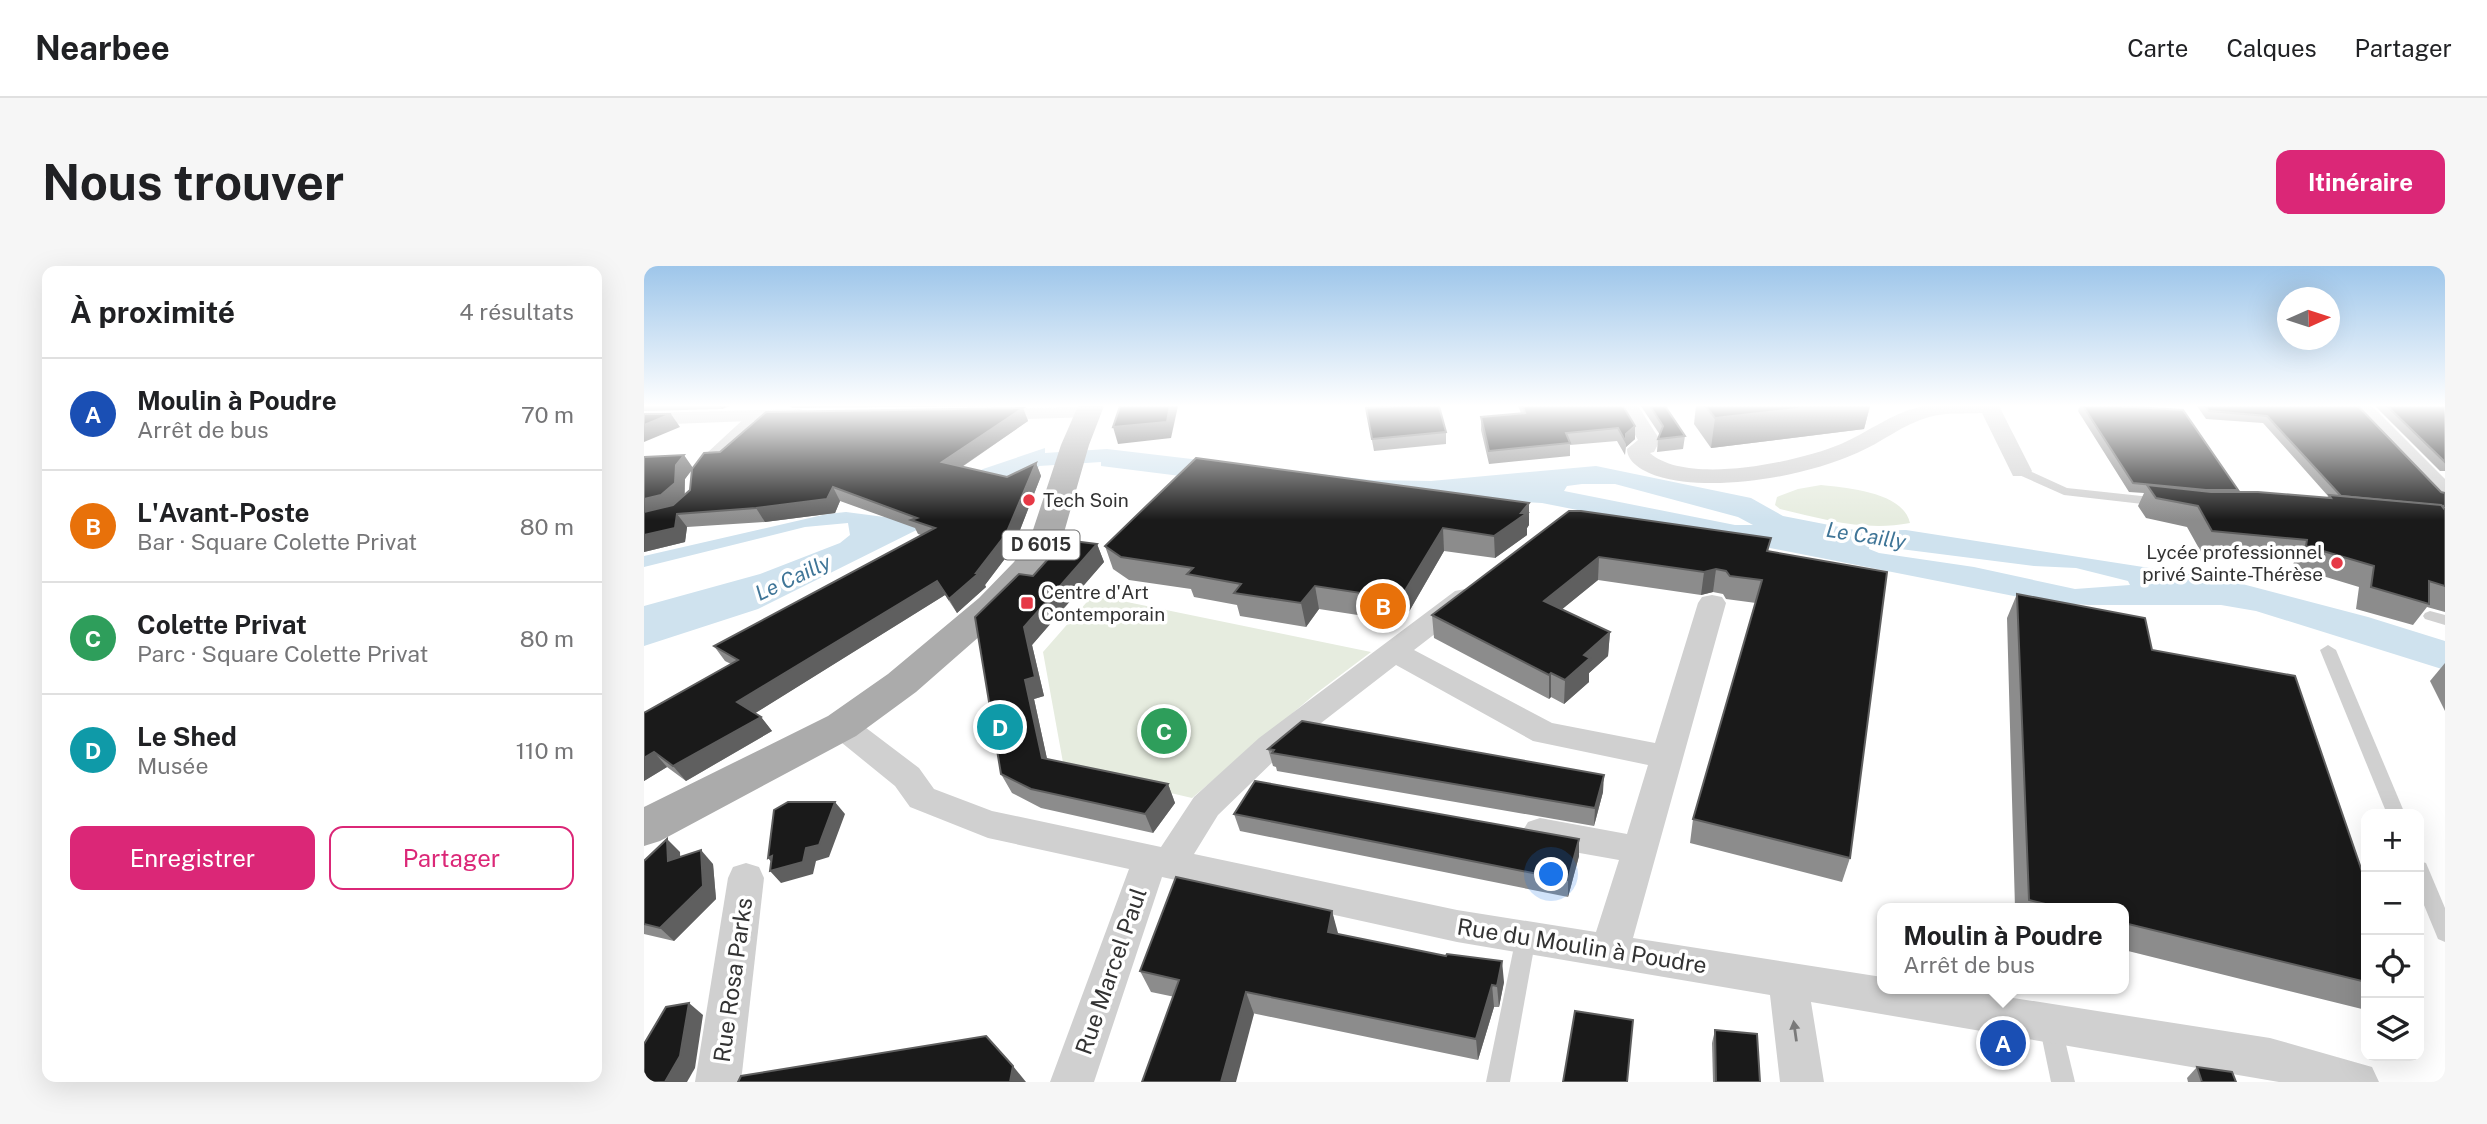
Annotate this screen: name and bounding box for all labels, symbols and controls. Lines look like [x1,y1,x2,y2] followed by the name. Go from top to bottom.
[35,29,170,67] text: Nearbee
[2127,34,2188,62] text: Carte
[2226,34,2317,62] text: Calques
[2355,34,2452,62] text: Partager
[2276,150,2445,214] button: Itinéraire
[42,153,344,211] text: Nous trouver
[2277,287,2340,350] north arrow
[70,294,235,330] text: À proximité
[459,298,574,325] text: 4 résultats
[137,385,337,416] text: Moulin à Poudre
[85,401,101,428] text: A
[521,401,574,428] text: 70 m
[137,416,269,443] text: Arrêt de bus
[1043,489,1129,511] place label: Tech Soin
[1021,492,1037,508] marker: Tech Soin
[137,497,310,528] text: L'Avant-Poste
[85,513,101,540] text: B
[520,513,574,540] text: 80 m
[1824,517,1908,554] water label: Le Cailly
[137,528,417,555] text: Bar · Square Colette Privat
[1002,530,1080,559] road number: D 6015
[2142,541,2323,585] place label: Lycée professionnel privé Sainte-Thérèse
[751,549,835,606] water label: Le Cailly
[2329,555,2345,571] marker: Lycée professionnel privé Sainte-Thérèse
[1360,580,1406,632] pin: B
[1041,581,1165,625] place label: Centre d'Art Contemporain
[1019,595,1035,611] marker: Centre d'Art Contemporain
[137,609,307,640] text: Colette Privat
[85,625,101,652] text: C
[520,625,574,652] text: 80 m
[137,640,428,667] text: Parc · Square Colette Privat
[977,701,1023,753] pin: D
[1141,705,1187,757] pin: C
[137,721,237,752] text: Le Shed
[85,737,101,764] text: D
[516,737,574,764] text: 110 m
[137,752,208,779] text: Musée
[2361,809,2424,1061] map controls
[2361,809,2424,872] button: +
[70,826,315,890] button: Enregistrer
[329,826,574,890] button: Partager
[1534,857,1568,891] your location
[2361,872,2424,935] button: −
[1069,884,1152,1058] street label: Rue Marcel Paul
[708,896,757,1064] street label: Rue Rosa Parks
[1877,903,2129,994] popup
[1455,912,1709,979] street label: Rue du Moulin à Poudre
[1903,920,2103,951] text: Moulin à Poudre
[2361,935,2424,998] button: locate
[1903,951,2035,978] text: Arrêt de bus
[2361,998,2424,1061] button: layers
[1980,1017,2026,1069] pin: A
[1789,1020,1800,1042] one-way arrow

